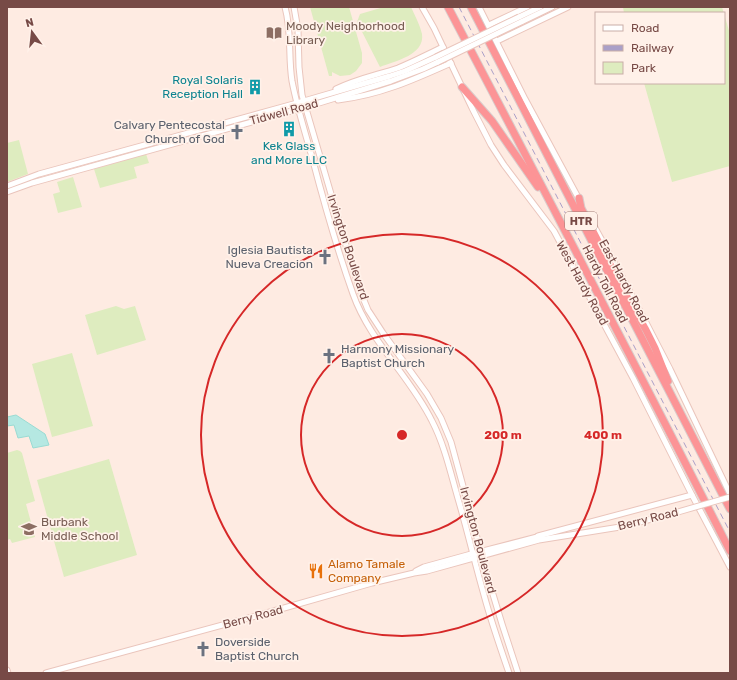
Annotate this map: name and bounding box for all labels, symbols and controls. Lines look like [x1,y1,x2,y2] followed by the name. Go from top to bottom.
[12,12,52,52] north arrow
[595,12,725,84] legend
[24,15,35,30] text: N
[286,19,405,47] place label: Moody Neighborhood Library
[631,21,659,35] text: Road
[265,24,283,42] library icon: Moody Neighborhood Library
[631,41,674,55] text: Railway
[631,61,657,75] text: Park
[162,73,243,101] place label: Royal Solaris Reception Hall
[246,78,264,96] building icon: Royal Solaris Reception Hall
[248,96,320,128] street label: Tidwell Road
[114,118,225,146] place label: Calvary Pentecostal Church of God
[280,120,298,138] building icon: Kek Glass and More LLC
[228,123,246,141] church icon: Calvary Pentecostal Church of God
[251,139,327,167] place label: Kek Glass and More LLC
[324,193,372,301] street label: Irvington Boulevard
[565,212,597,230] road number: HTR
[596,237,652,325] street label: East Hardy Road
[553,238,611,328] street label: West Hardy Road
[225,243,313,271] place label: Iglesia Bautista Nueva Creacion
[579,243,631,325] street label: Hardy Toll Road
[316,248,334,266] church icon: Iglesia Bautista Nueva Creacion
[341,342,455,370] place label: Harmony Missionary Baptist Church
[320,347,338,365] church icon: Harmony Missionary Baptist Church
[395,428,409,442] centre of rings
[484,428,522,442] text: 200 m
[584,428,622,442] text: 400 m
[457,485,499,595] street label: Irvington Boulevard
[616,505,680,533] street label: Berry Road
[41,515,118,543] place label: Burbank Middle School
[20,520,38,538] school or university icon: Burbank Middle School
[328,557,405,585] place label: Alamo Tamale Company
[307,562,325,580] restaurant icon: Alamo Tamale Company
[221,602,285,632] street label: Berry Road
[215,635,299,663] place label: Doverside Baptist Church
[194,640,212,658] church icon: Doverside Baptist Church

